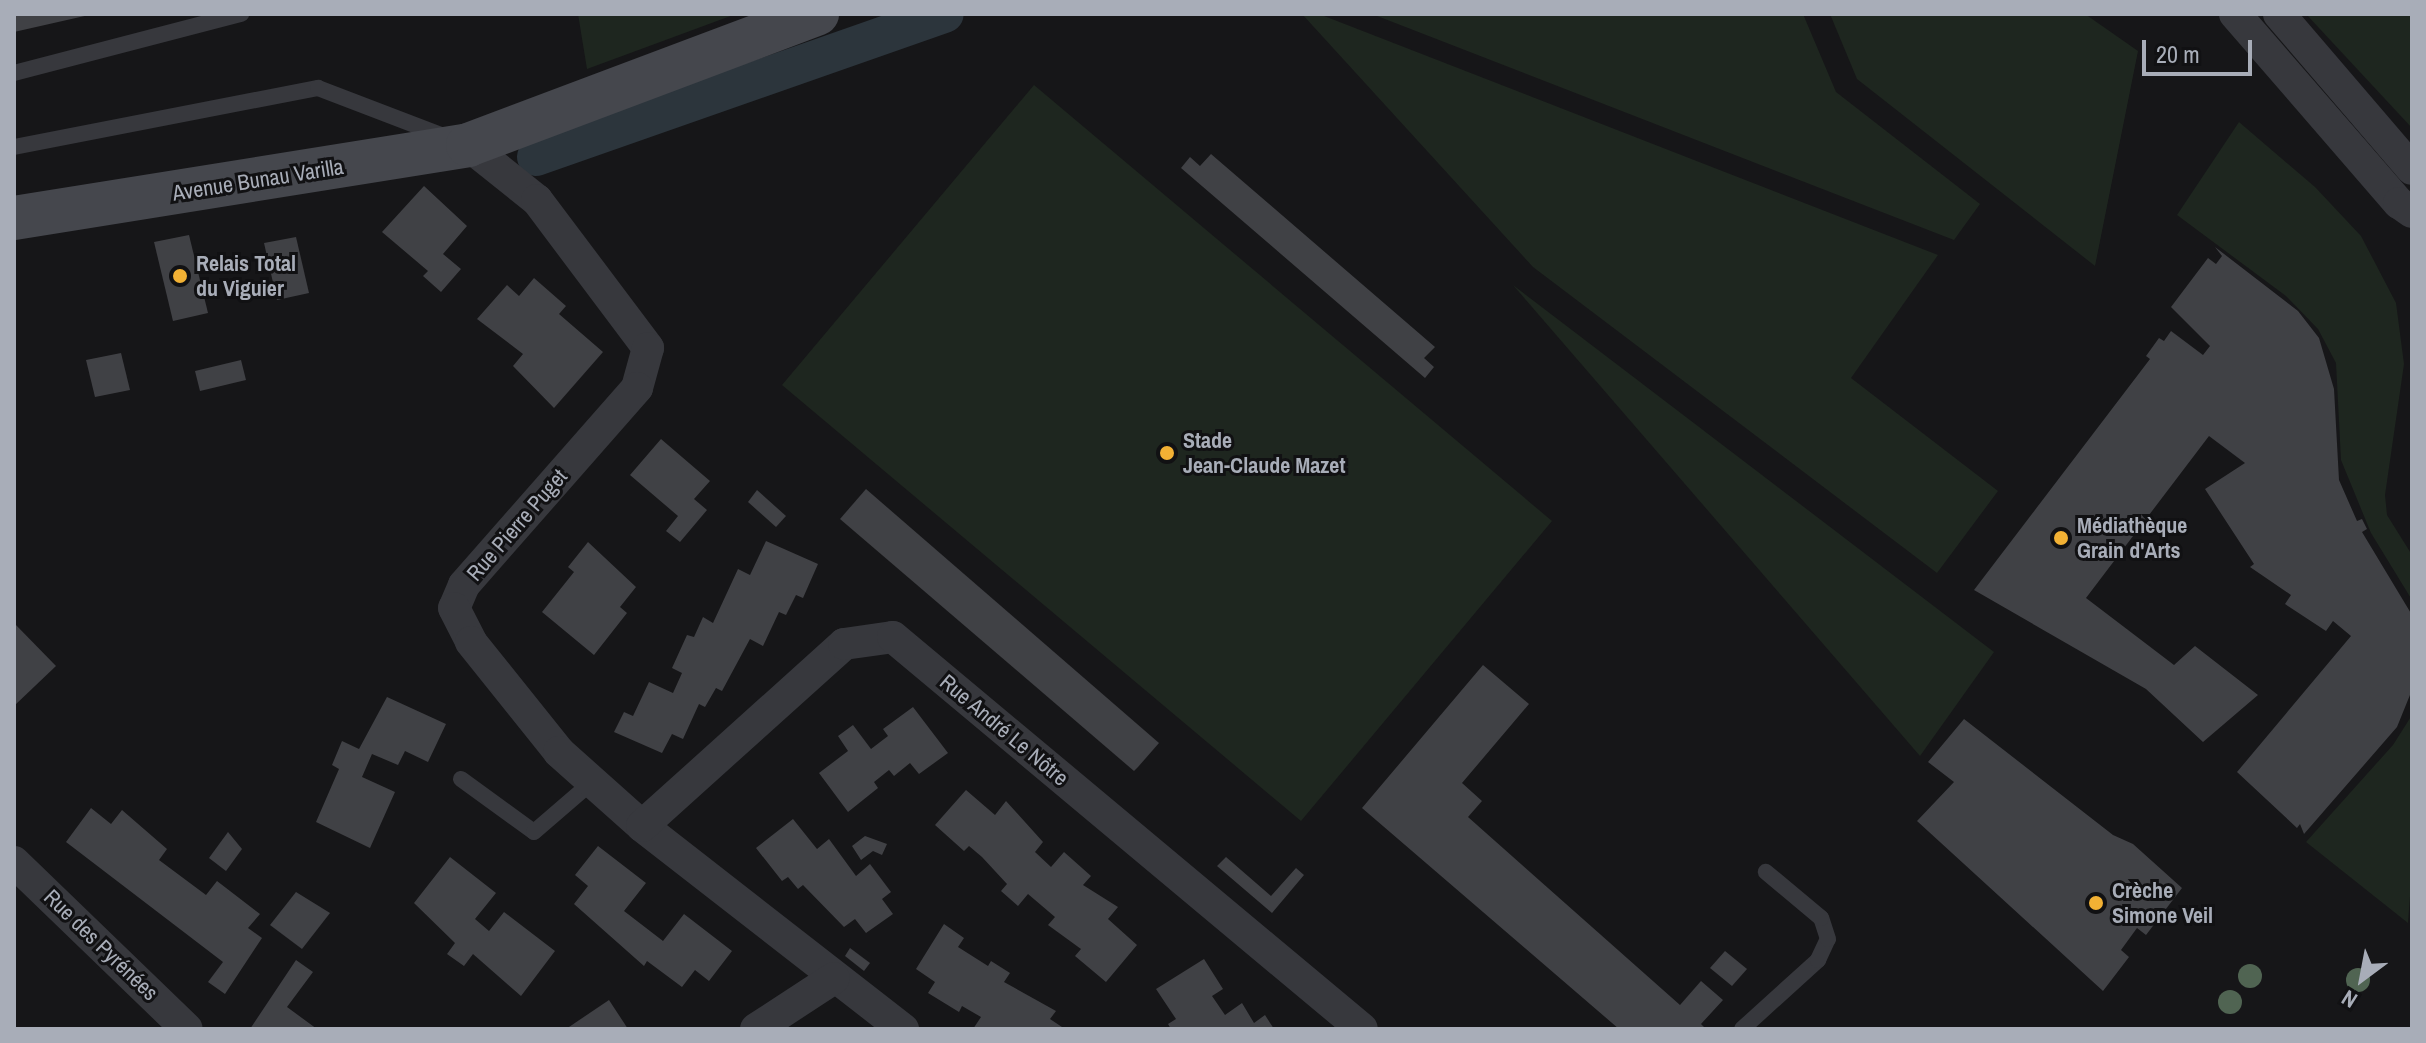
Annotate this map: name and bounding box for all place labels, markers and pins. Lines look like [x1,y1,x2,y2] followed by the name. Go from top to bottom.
[196,250,296,302] place label: Relais Total du Viguier
[171,267,189,285] marker: Relais Total du Viguier
[1183,427,1345,478] place label: Stade Jean-Claude Mazet
[1158,444,1176,462] marker: Stade Jean-Claude Mazet
[2077,512,2187,564] place label: Médiathèque Grain d'Arts
[2052,529,2070,547] marker: Médiathèque Grain d'Arts
[2112,877,2213,928] place label: Crèche Simone Veil
[2087,894,2105,912] marker: Crèche Simone Veil

